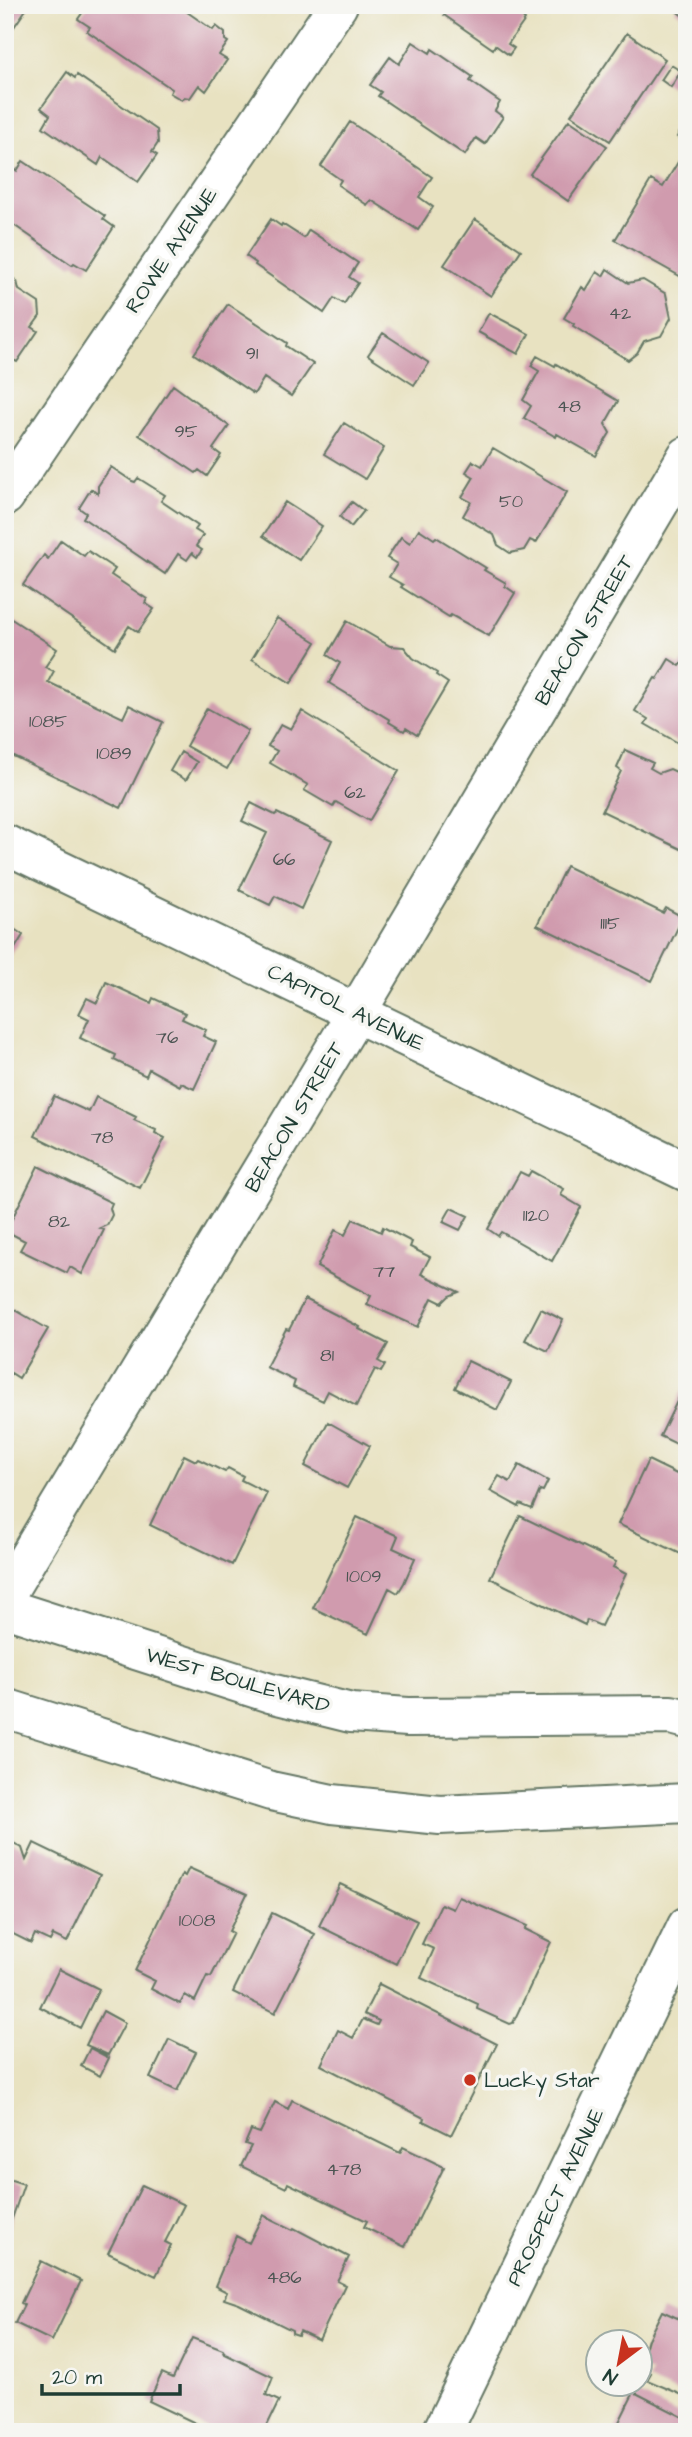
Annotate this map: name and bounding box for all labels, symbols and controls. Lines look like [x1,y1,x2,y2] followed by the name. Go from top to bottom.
[119,181,225,319] street label: ROWE AVENUE
[609,301,632,326] house number: 42
[246,341,258,366] house number: 91
[557,394,581,419] house number: 48
[175,419,198,444] house number: 95
[499,489,523,514] house number: 50
[528,549,641,711] street label: BEACON STREET
[29,709,67,734] house number: 1085
[96,741,132,766] house number: 1089
[344,780,366,805] house number: 62
[273,847,295,872] house number: 66
[600,911,620,936] house number: 1115
[262,957,430,1058] street label: CAPITOL AVENUE
[156,1025,178,1050] house number: 76
[238,1036,351,1198] street label: BEACON STREET
[91,1125,114,1150] house number: 78
[523,1203,549,1228] house number: 1120
[48,1209,71,1234] house number: 82
[373,1259,395,1284] house number: 77
[320,1343,334,1368] house number: 81
[346,1564,382,1589] house number: 1009
[142,1640,334,1721] street label: WEST BOULEVARD
[179,1908,216,1933] house number: 1008
[484,2066,600,2097] place label: Lucky Star
[462,2072,478,2088] marker: Lucky Star
[500,2103,611,2291] street label: PROSPECT AVENUE
[327,2157,362,2182] house number: 478
[266,2265,302,2290] house number: 486
[584,2328,654,2398] north arrow
[42,2353,180,2397] scale bar
[599,2361,623,2391] text: N
[52,2363,103,2392] text: 20 m

